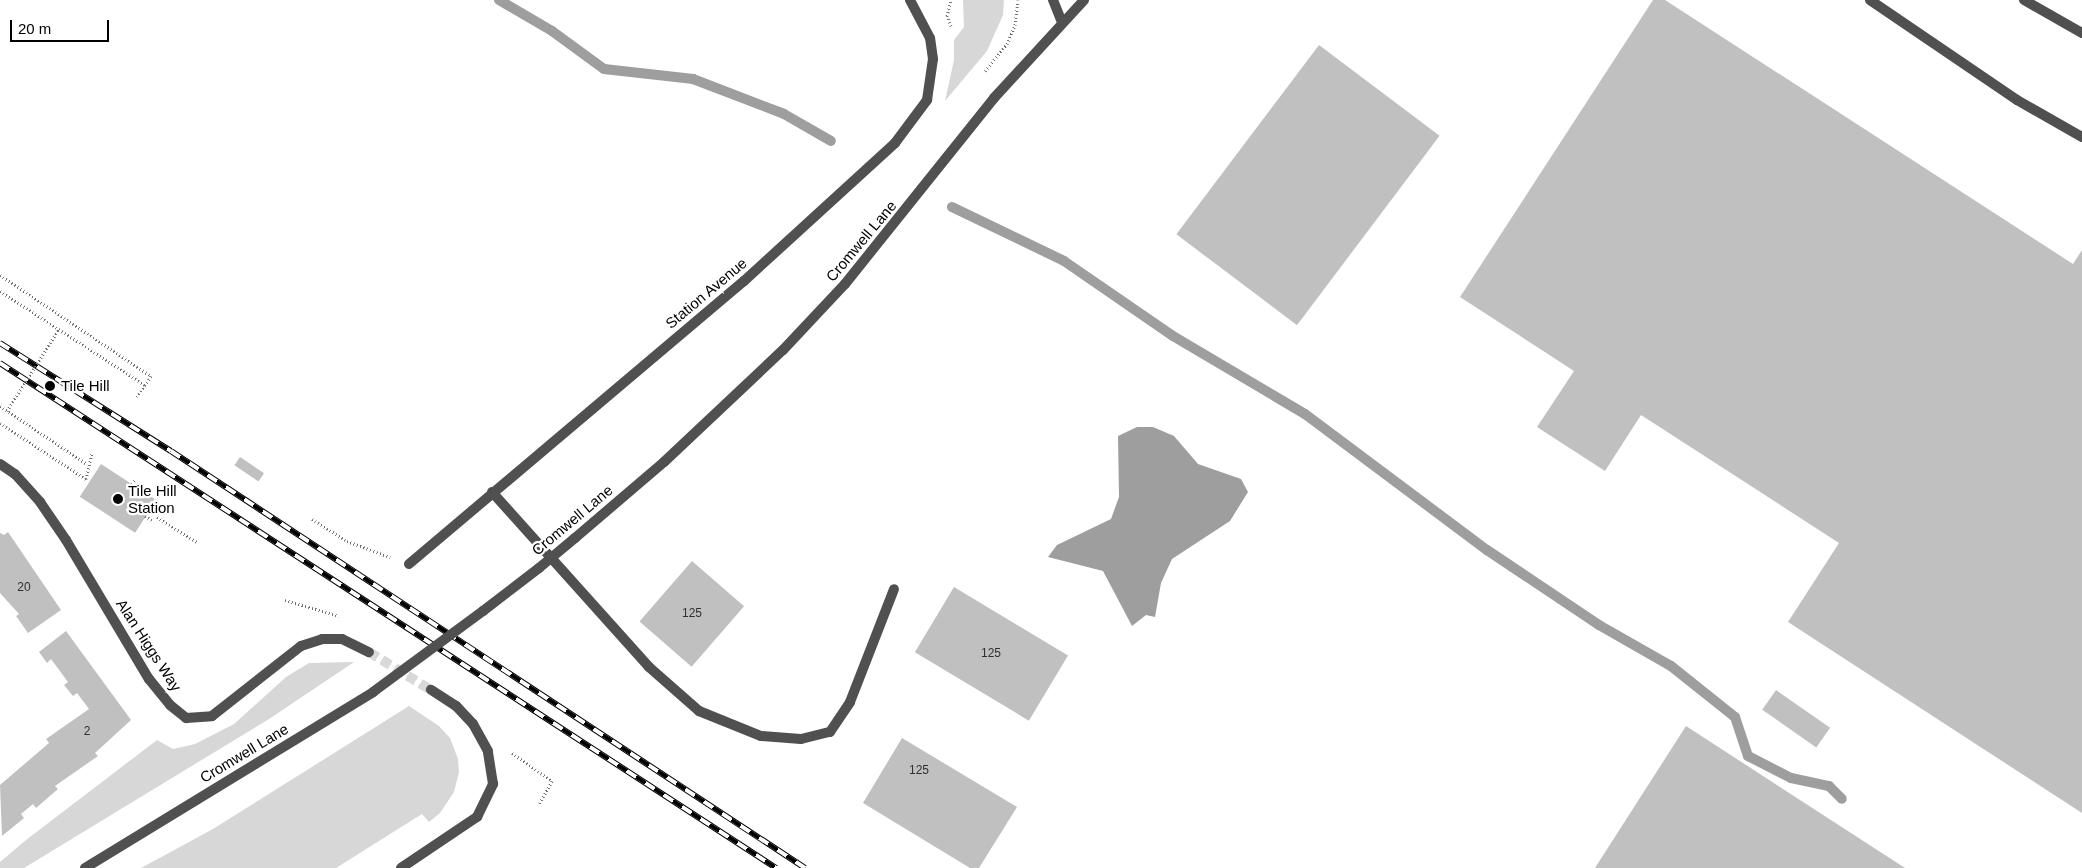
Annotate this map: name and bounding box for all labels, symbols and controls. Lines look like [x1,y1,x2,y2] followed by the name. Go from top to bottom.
[12,10,111,42] scale bar
[18,20,51,37] text: 20 m
[822,197,900,285] street label: Cromwell Lane
[661,253,751,333] street label: Station Avenue
[61,377,110,395] place label: Tile Hill
[43,379,57,393] marker: Tile Hill
[128,481,177,516] place label: Tile Hill Station
[528,481,616,559] street label: Cromwell Lane
[112,493,124,505] marker: Tile Hill Station
[17,581,31,595] house number: 20
[113,596,185,694] street label: Alan Higgs Way
[682,607,702,621] house number: 125
[981,647,1001,661] house number: 125
[196,720,292,786] street label: Cromwell Lane
[84,725,90,739] house number: 2
[909,764,929,778] house number: 125

